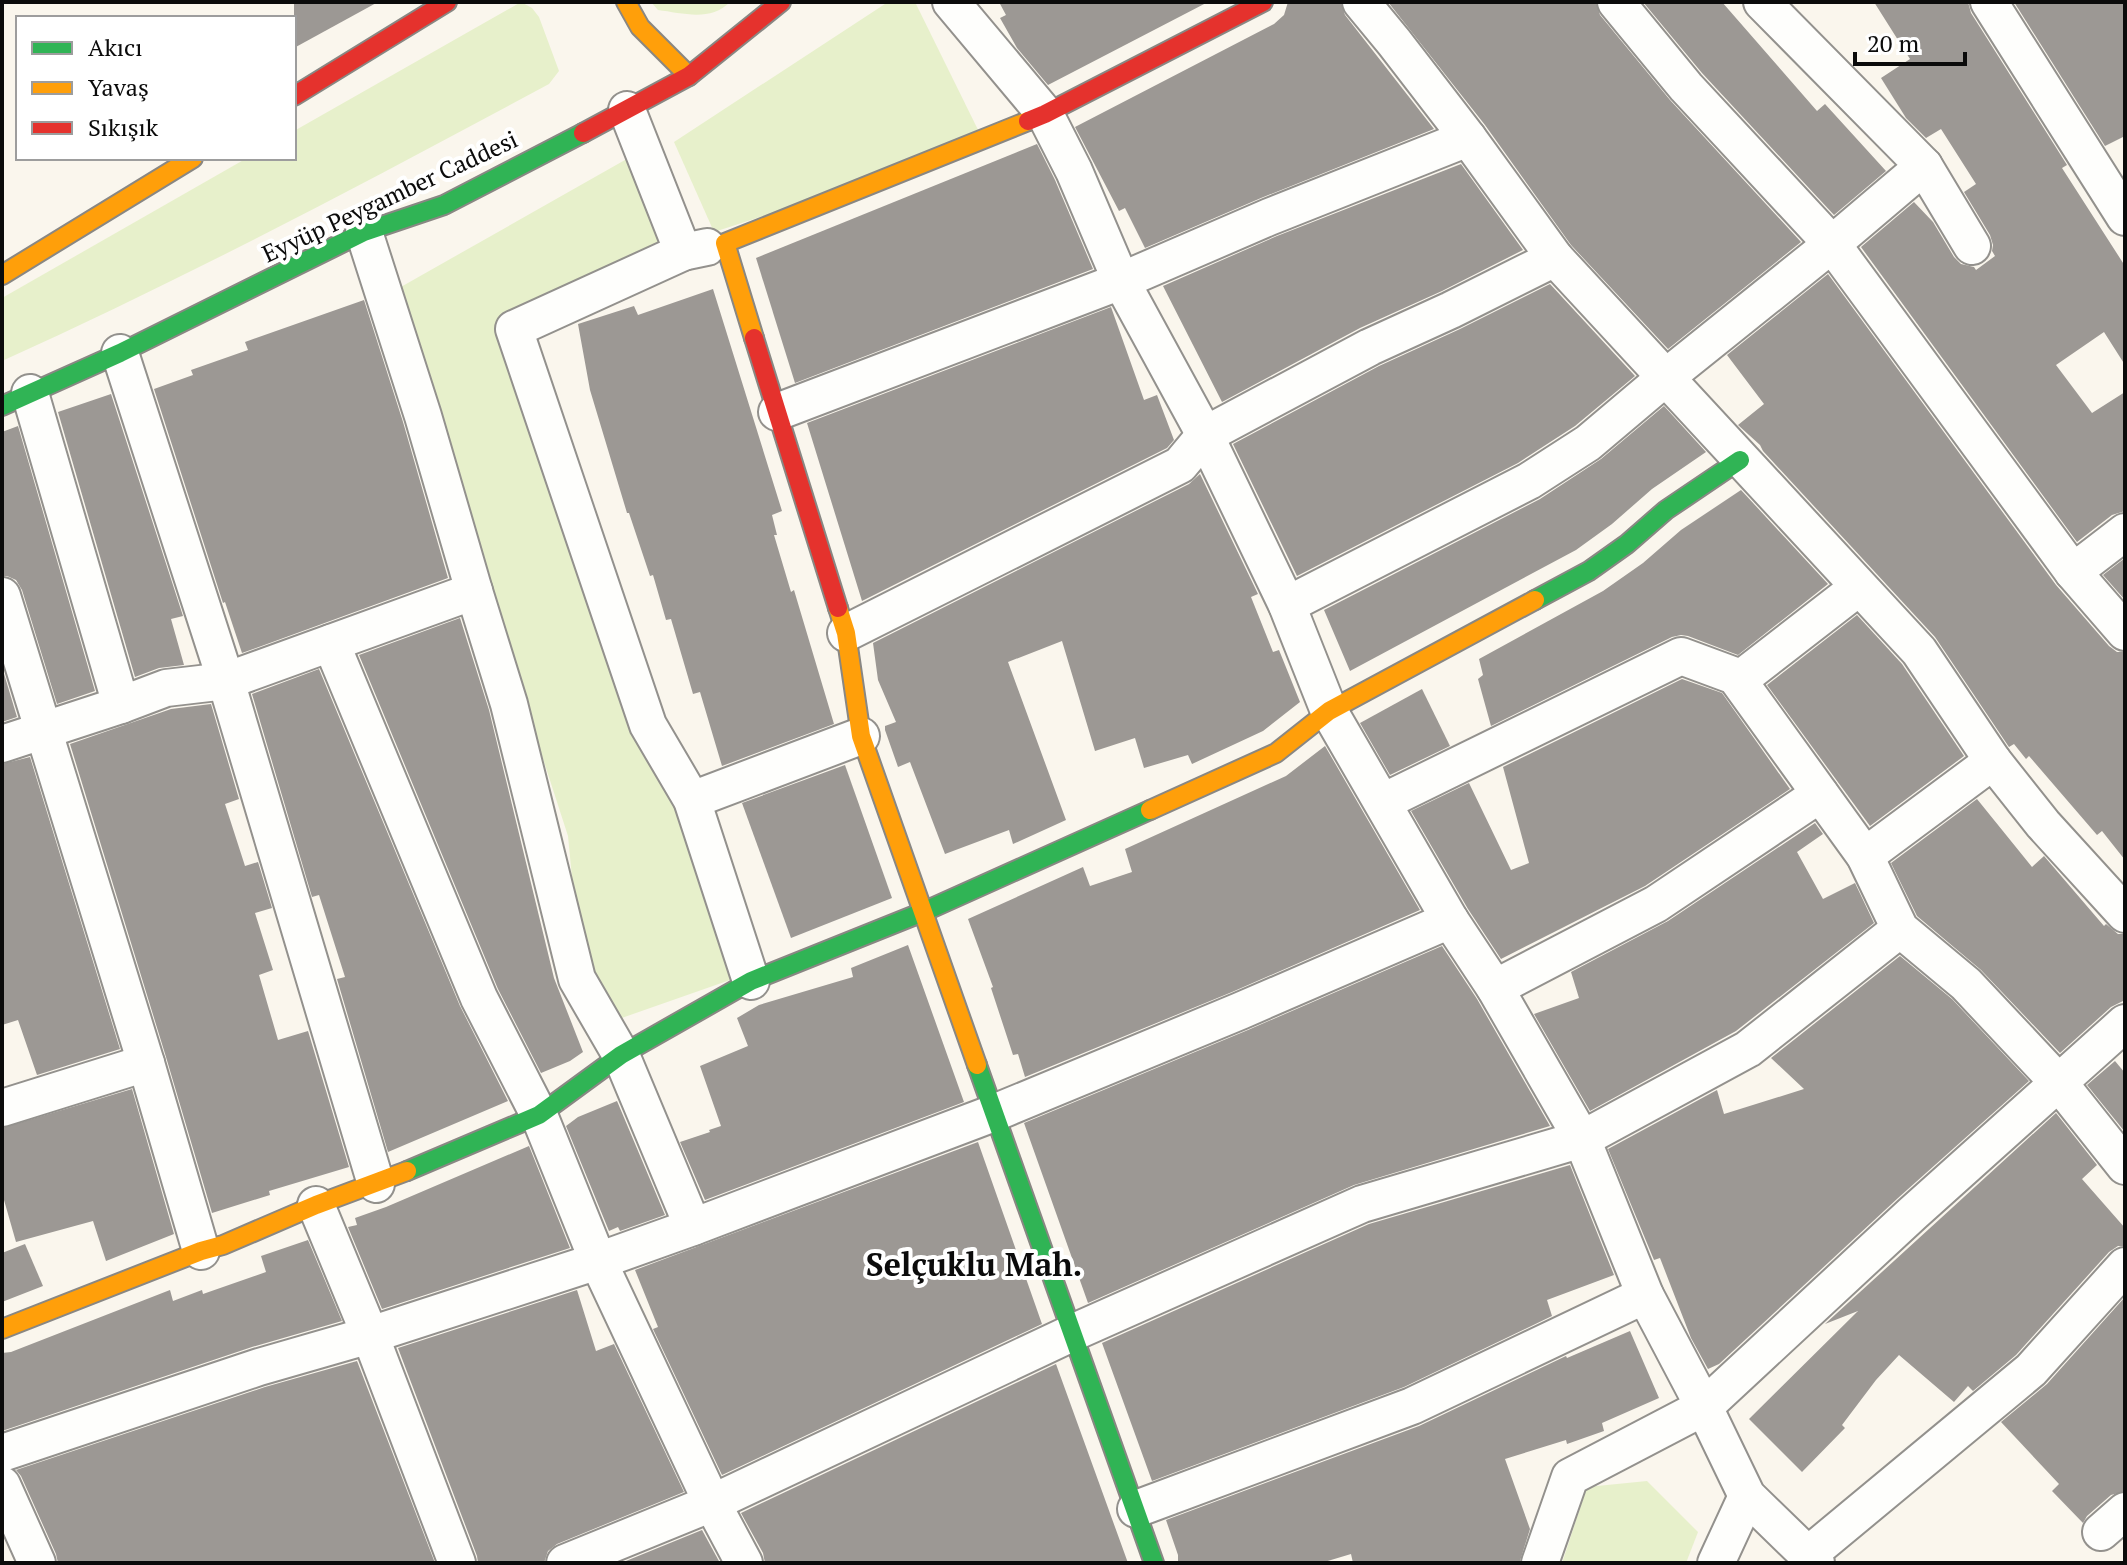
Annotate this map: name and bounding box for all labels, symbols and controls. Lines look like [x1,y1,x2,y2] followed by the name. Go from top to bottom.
[16,16,296,160] legend
[1855,16,1965,66] scale bar
[1867,27,1919,59] text: 20 m
[88,31,142,63] text: Akıcı
[88,71,149,103] text: Yavaş
[88,111,159,143] text: Sıkışık
[257,123,523,269] street label: Eyyüp Peygamber Caddesi
[866,1243,1082,1285] district label: Selçuklu Mah.

